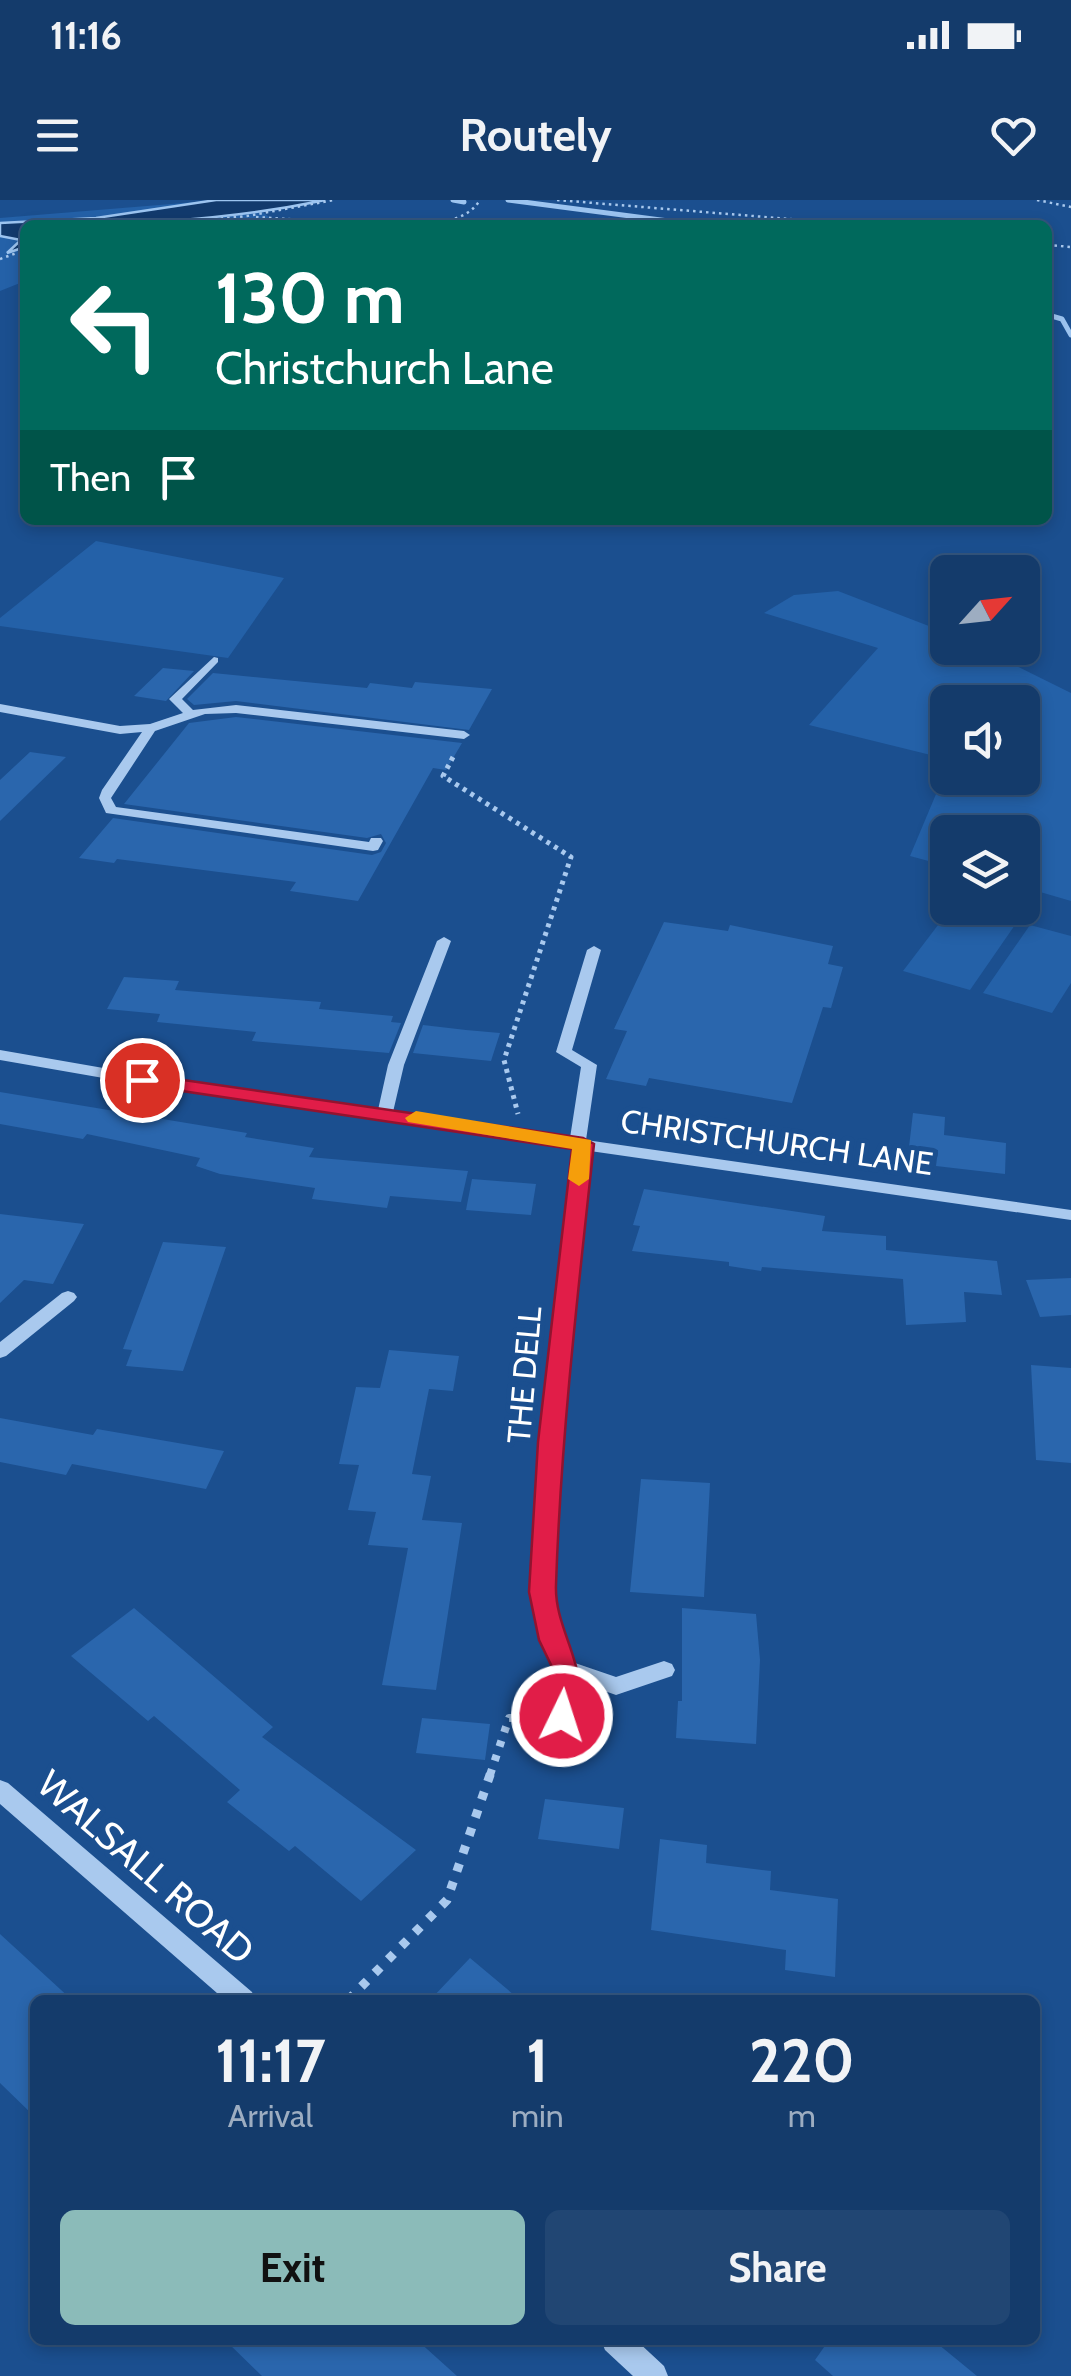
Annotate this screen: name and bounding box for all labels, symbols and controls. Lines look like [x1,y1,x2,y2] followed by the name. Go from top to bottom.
[50,12,122,59] text: 11:16
[30,108,85,163] icon: menu
[459,108,612,162] text: Routely
[986,108,1041,163] icon: heart
[215,255,405,341] text: 130 m
[50,260,180,390] icon: left
[215,341,554,395] text: Christchurch Lane
[151,450,206,505] icon: arrive
[50,454,131,501] text: Then
[930,555,1040,665] north arrow
[930,555,1040,925] map controls
[930,685,1040,795] button: sound
[930,815,1040,925] button: layers
[100,1038,185,1123] pin
[115,1053,170,1108] icon: arrive
[618,1101,936,1183] street label: CHRISTCHURCH LANE
[499,1305,549,1445] street label: THE DELL
[510,1664,614,1768] position arrow
[28,1760,264,1974] street label: WALSALL ROAD
[215,2024,326,2097] text: 11:17
[526,2024,548,2097] text: 1
[749,2024,855,2097] text: 220
[228,2096,313,2135] text: Arrival
[511,2096,564,2135] text: min
[788,2096,816,2135] text: m
[60,2210,525,2325] button: Exit
[545,2210,1010,2325] button: Share

